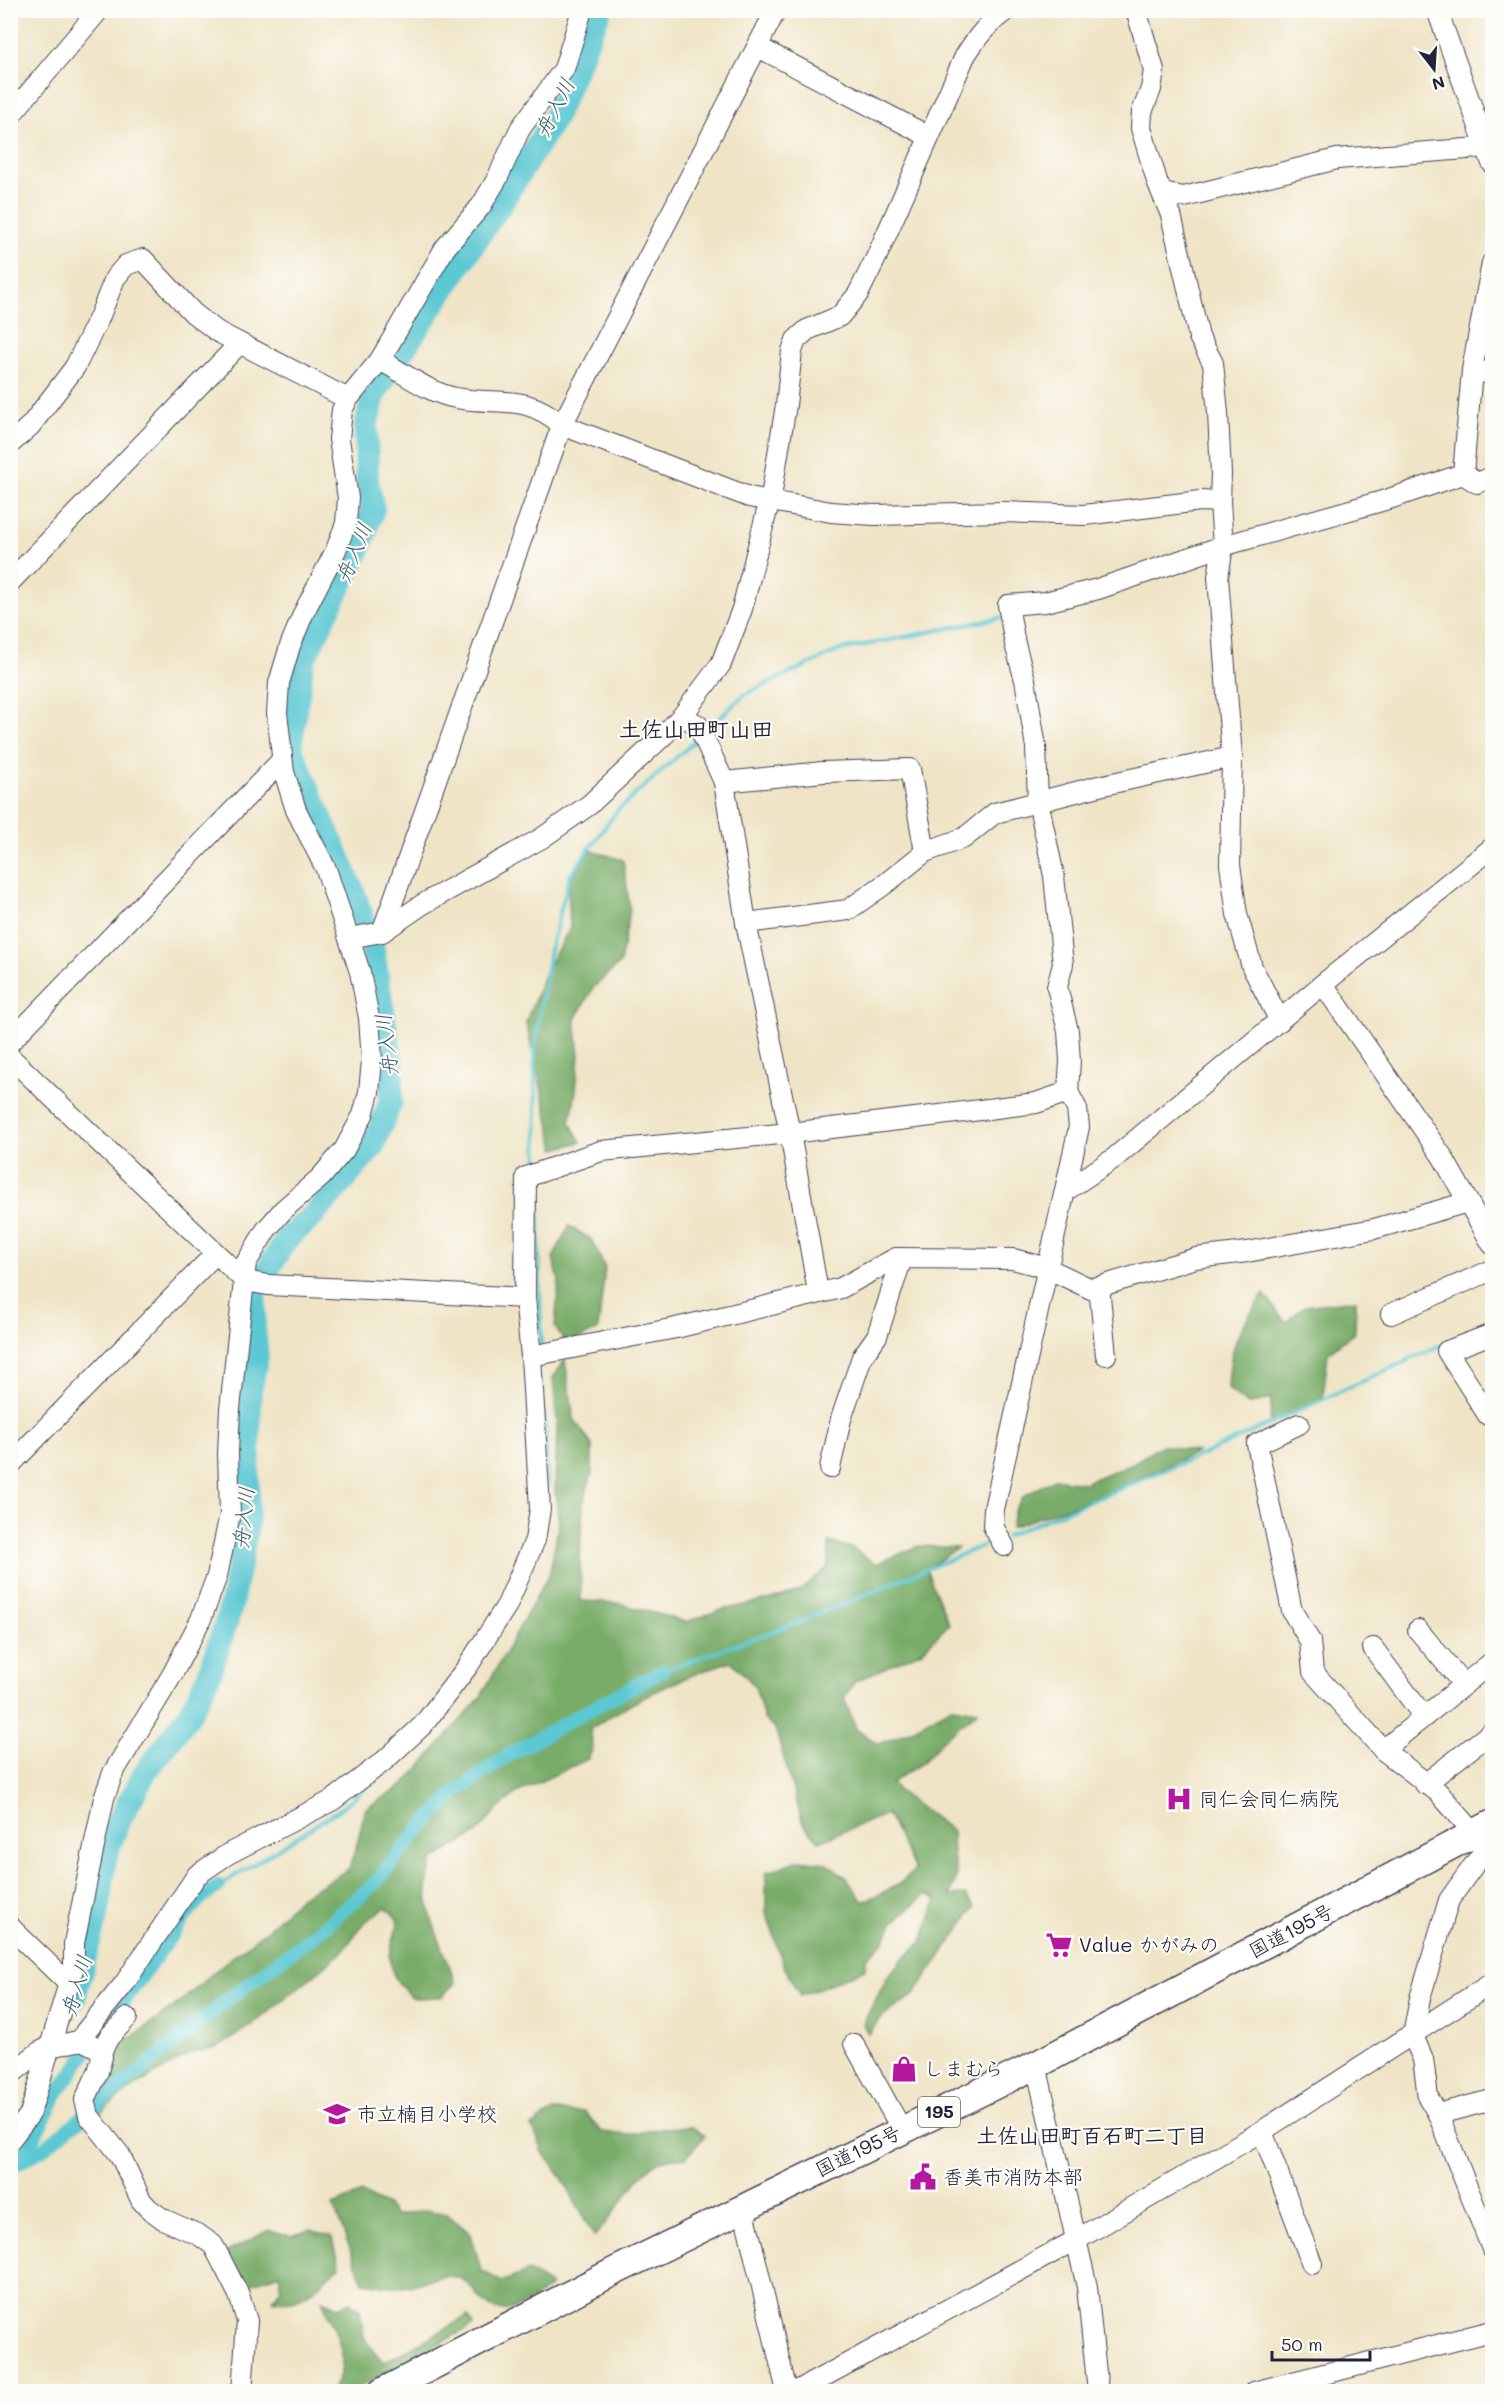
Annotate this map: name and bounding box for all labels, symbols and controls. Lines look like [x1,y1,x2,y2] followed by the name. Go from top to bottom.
[1404,39,1464,99] north arrow
[1430,72,1447,96] text: N
[527,73,580,142] water label: 舟入川
[328,518,377,587] water label: 舟入川
[619,714,773,743] district label: 土佐山田町山田
[368,1012,403,1078] water label: 舟入川
[226,1485,259,1551] water label: 舟入川
[1164,1784,1194,1814] hospital icon: 同仁会同仁病院
[1199,1785,1339,1811] place label: 同仁会同仁病院
[1244,1897,1337,1963] street label: 国道195号
[1044,1930,1074,1960] supermarket icon: Value かがみの
[1079,1931,1219,1957] place label: Value かがみの
[54,1952,97,2020] water label: 舟入川
[889,2054,919,2084] shop icon: しまむら
[924,2055,1004,2081] place label: しまむら
[918,2097,960,2127] road number: 195
[322,2099,352,2129] school or university icon: 市立楠目小学校
[357,2100,497,2126] place label: 市立楠目小学校
[810,2118,905,2182] street label: 国道195号
[977,2121,1208,2148] district label: 土佐山田町百石町二丁目
[908,2162,938,2192] public building icon: 香美市消防本部
[943,2163,1083,2189] place label: 香美市消防本部
[1272,2324,1370,2362] scale bar
[1281,2332,1323,2356] text: 50 m

